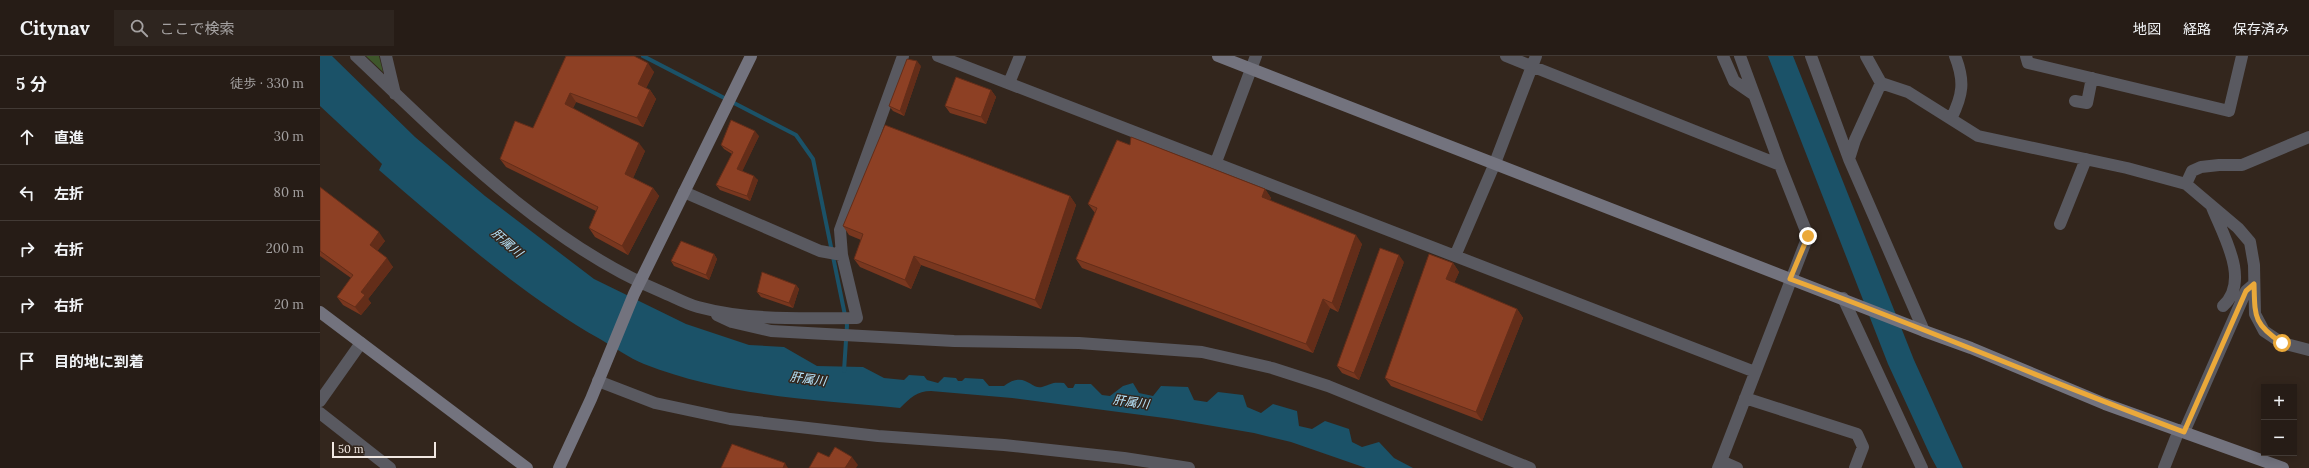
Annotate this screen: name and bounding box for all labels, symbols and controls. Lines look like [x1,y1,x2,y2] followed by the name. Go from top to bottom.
[114,10,394,46] search box
[20,16,90,40] text: Citynav
[128,17,150,39] icon: search
[160,19,235,38] text: ここで検索
[2133,20,2161,38] text: 地図
[2183,20,2211,38] text: 経路
[2233,20,2289,38] text: 保存済み
[16,73,47,95] text: 5 分
[230,75,304,92] text: 徒歩 · 330 m
[16,126,38,148] icon: ahead
[54,128,84,147] text: 直進
[274,128,304,145] text: 30 m
[16,182,38,204] icon: left
[54,184,84,203] text: 左折
[274,184,304,201] text: 80 m
[489,225,527,261] water label: 肝属川
[1799,227,1817,245] route end
[16,238,38,260] icon: right
[54,240,84,259] text: 右折
[266,240,304,257] text: 200 m
[16,294,38,316] icon: right
[54,296,84,315] text: 右折
[274,296,304,313] text: 20 m
[2273,334,2291,352] route start
[16,350,38,372] icon: arrive
[54,352,144,371] text: 目的地に到着
[789,369,829,389] water label: 肝属川
[2261,384,2297,456] map controls
[2261,384,2297,420] button: +
[1112,392,1152,412] water label: 肝属川
[2261,420,2297,456] button: −
[332,440,436,459] scale bar
[338,442,364,456] text: 50 m

